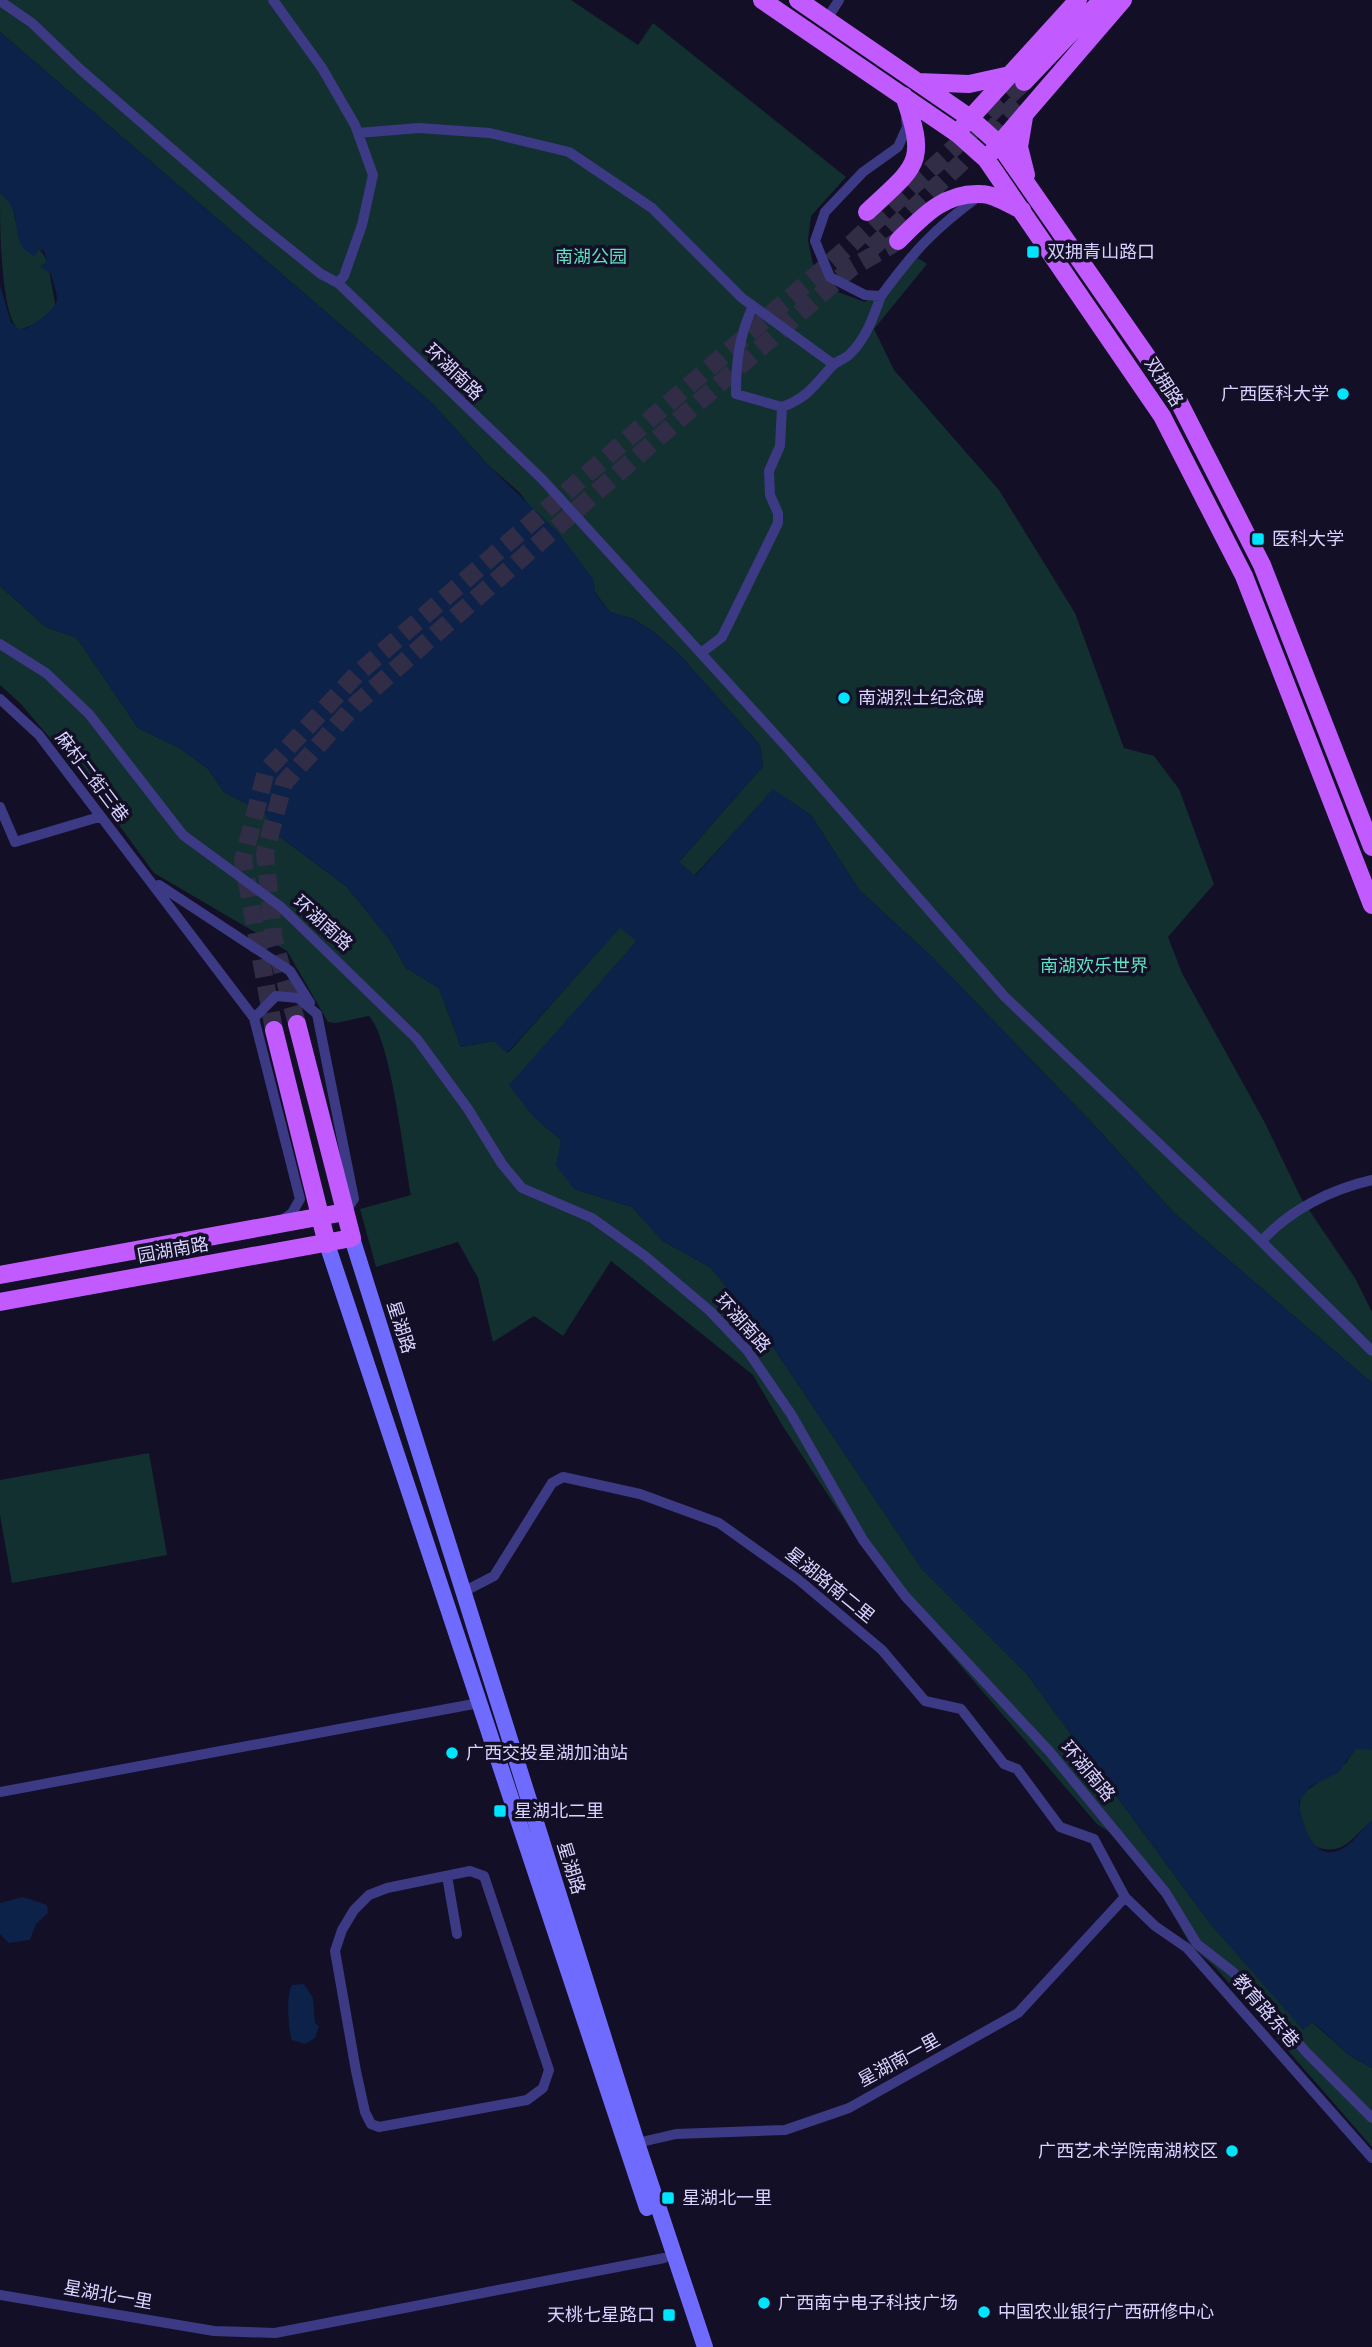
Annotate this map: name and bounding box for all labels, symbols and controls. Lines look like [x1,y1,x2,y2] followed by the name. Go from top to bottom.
[1047,241,1155,263] place label: 双拥青山路口
[1025,244,1041,260] marker: 双拥青山路口
[555,246,627,268] park label: 南湖公园
[420,339,488,405] street label: 环湖南路
[1140,353,1188,411] street label: 双拥路
[1221,383,1329,405] place label: 广西医科大学
[1335,386,1351,402] marker: 广西医科大学
[1272,528,1344,550] place label: 医科大学
[1250,531,1266,547] marker: 医科大学
[858,687,984,709] place label: 南湖烈士纪念碑
[836,690,852,706] marker: 南湖烈士纪念碑
[51,727,133,827] street label: 麻村二街三巷
[289,891,357,955] street label: 环湖南路
[1040,955,1148,977] park label: 南湖欢乐世界
[136,1233,210,1267] street label: 园湖南路
[711,1289,775,1357] street label: 环湖南路
[382,1298,420,1356] street label: 星湖路
[781,1542,879,1628] street label: 星湖路南二里
[1056,1736,1120,1806] street label: 环湖南路
[466,1742,628,1764] place label: 广西交投星湖加油站
[444,1745,460,1761] marker: 广西交投星湖加油站
[514,1800,604,1822] place label: 星湖北二里
[492,1803,508,1819] marker: 星湖北二里
[553,1839,589,1897] street label: 星湖路
[1228,1970,1304,2052] street label: 教育路东巷
[854,2029,944,2091] street label: 星湖南一里
[1038,2140,1218,2162] place label: 广西艺术学院南湖校区
[1224,2143,1240,2159] marker: 广西艺术学院南湖校区
[682,2187,772,2209] place label: 星湖北一里
[660,2190,676,2206] marker: 星湖北一里
[62,2276,154,2314] street label: 星湖北一里
[778,2292,958,2314] place label: 广西南宁电子科技广场
[756,2295,772,2311] marker: 广西南宁电子科技广场
[998,2301,1214,2323] place label: 中国农业银行广西研修中心
[547,2304,655,2326] place label: 天桃七星路口
[976,2304,992,2320] marker: 中国农业银行广西研修中心
[661,2307,677,2323] marker: 天桃七星路口

